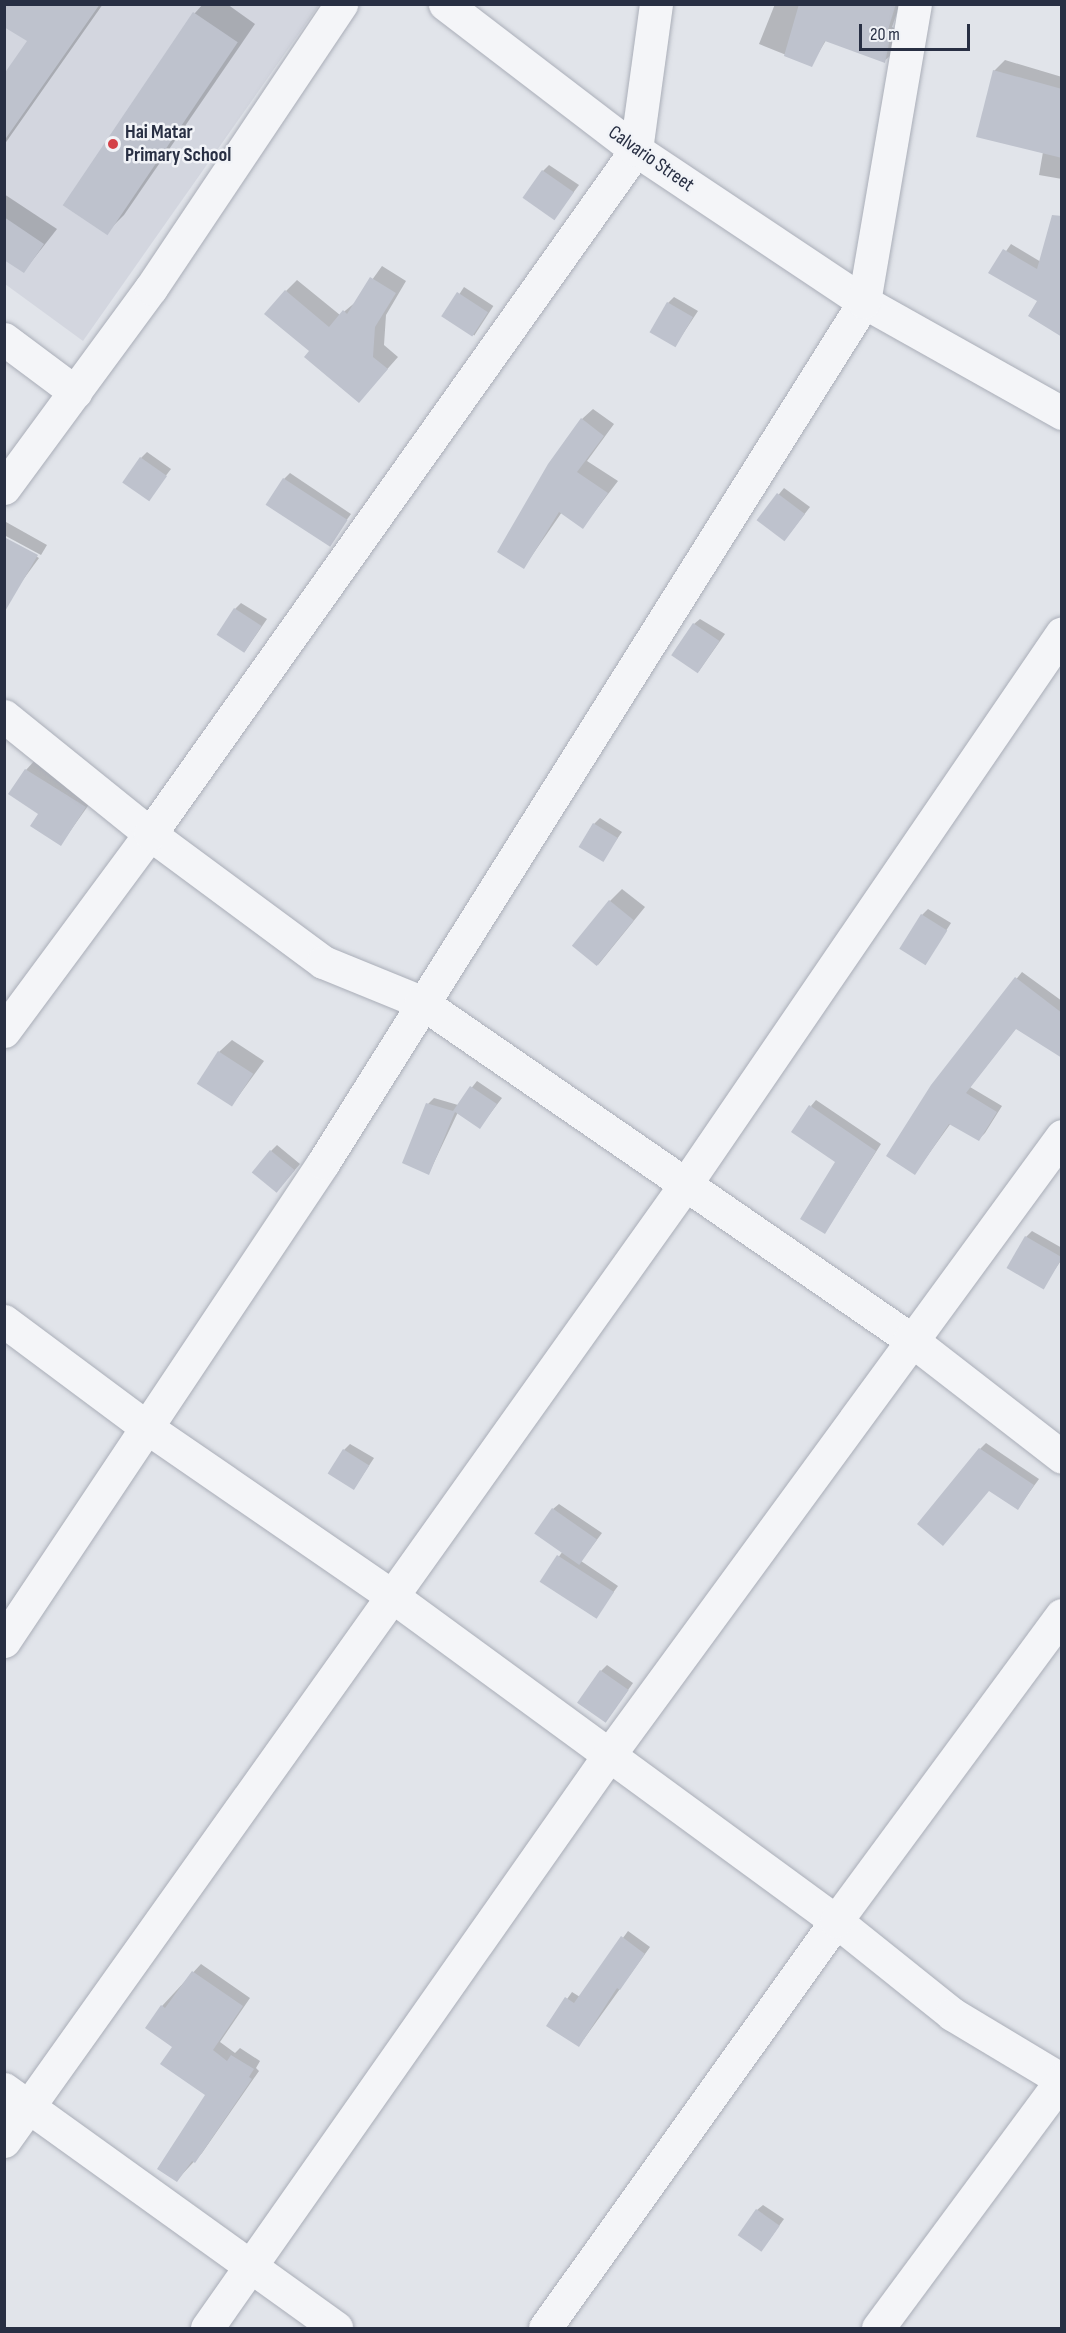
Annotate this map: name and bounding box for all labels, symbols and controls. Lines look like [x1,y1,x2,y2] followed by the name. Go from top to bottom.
[862,12,973,50] scale bar
[870,24,900,45] text: 20 m
[125,120,231,167] place label: Hai Matar Primary School
[604,121,698,197] street label: Calvario Street
[106,137,120,151] marker: Hai Matar Primary School

